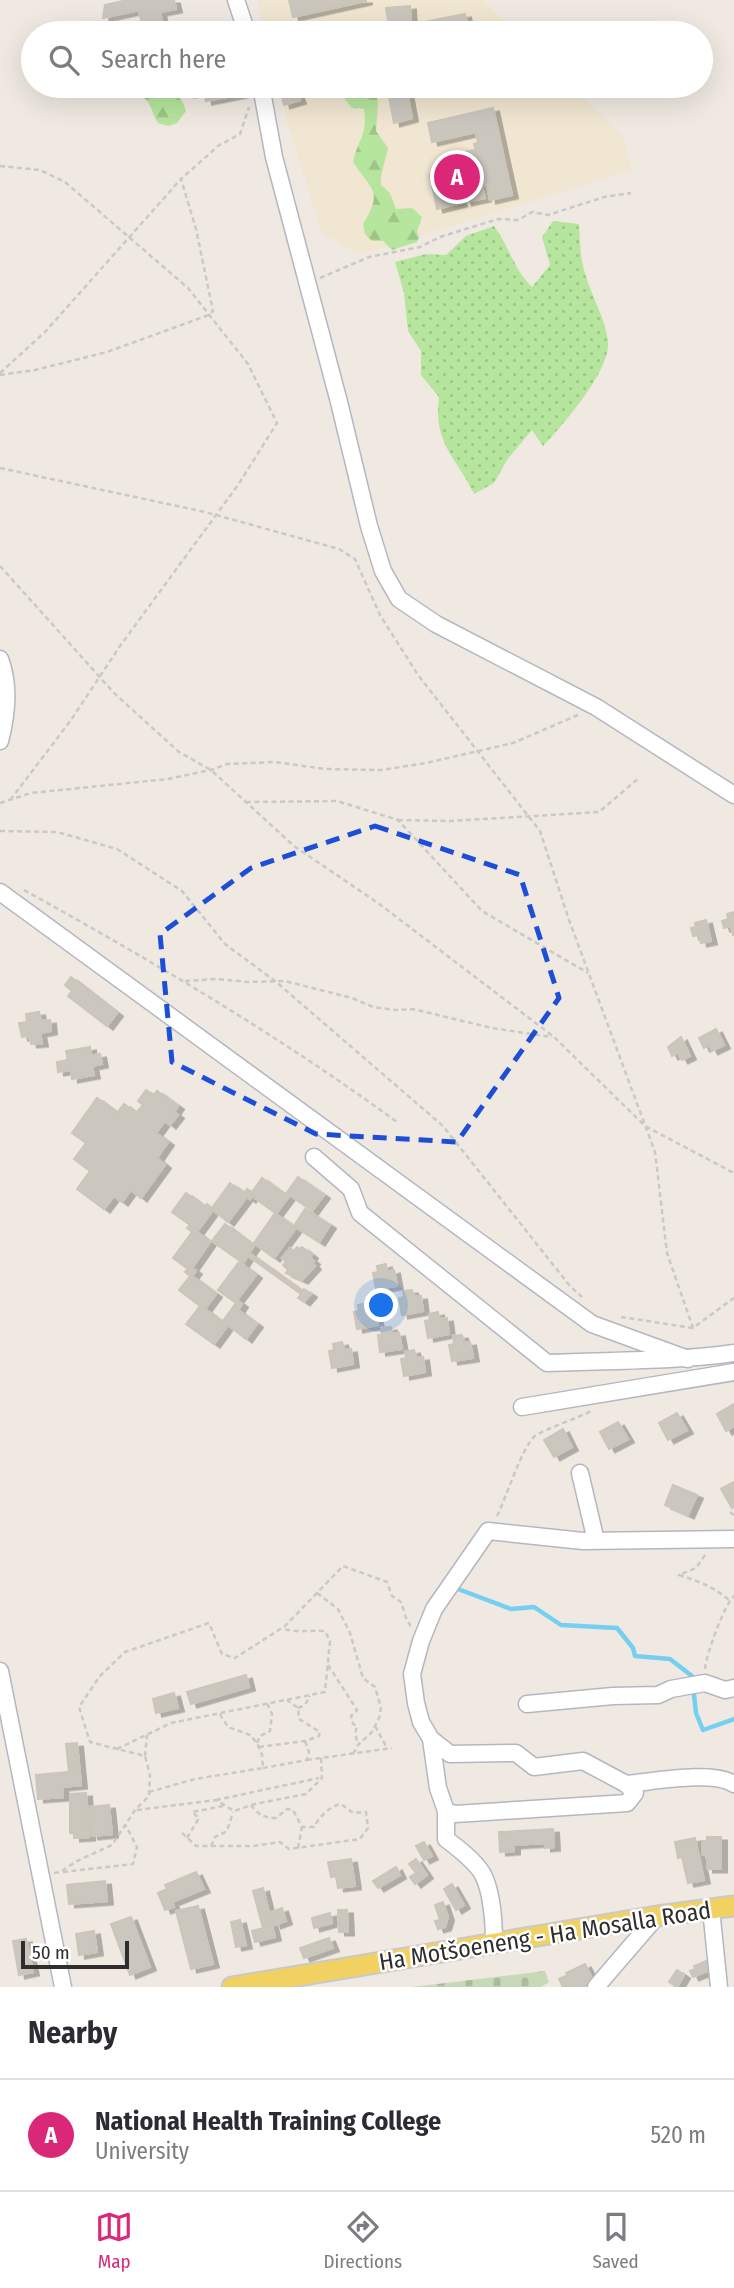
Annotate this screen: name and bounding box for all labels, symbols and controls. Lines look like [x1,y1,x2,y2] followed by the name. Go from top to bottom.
[21,21,713,98] search box
[45,41,83,79] icon: search
[101,44,226,75] text: Search here
[434,151,480,203] pin: A
[364,1288,398,1322] your location
[377,1896,713,1976] street label: Ha Motšoeneng - Ha Mosalla Road
[21,1938,130,1970] scale bar
[32,1941,70,1964] text: 50 m
[28,2015,117,2051] text: Nearby
[95,2106,441,2137] text: National Health Training College
[45,2121,57,2149] text: A
[650,2121,706,2149] text: 520 m
[95,2137,189,2165] text: University
[95,2208,133,2273] tab: Map
[323,2208,402,2273] tab: Directions
[592,2208,639,2273] tab: Saved

